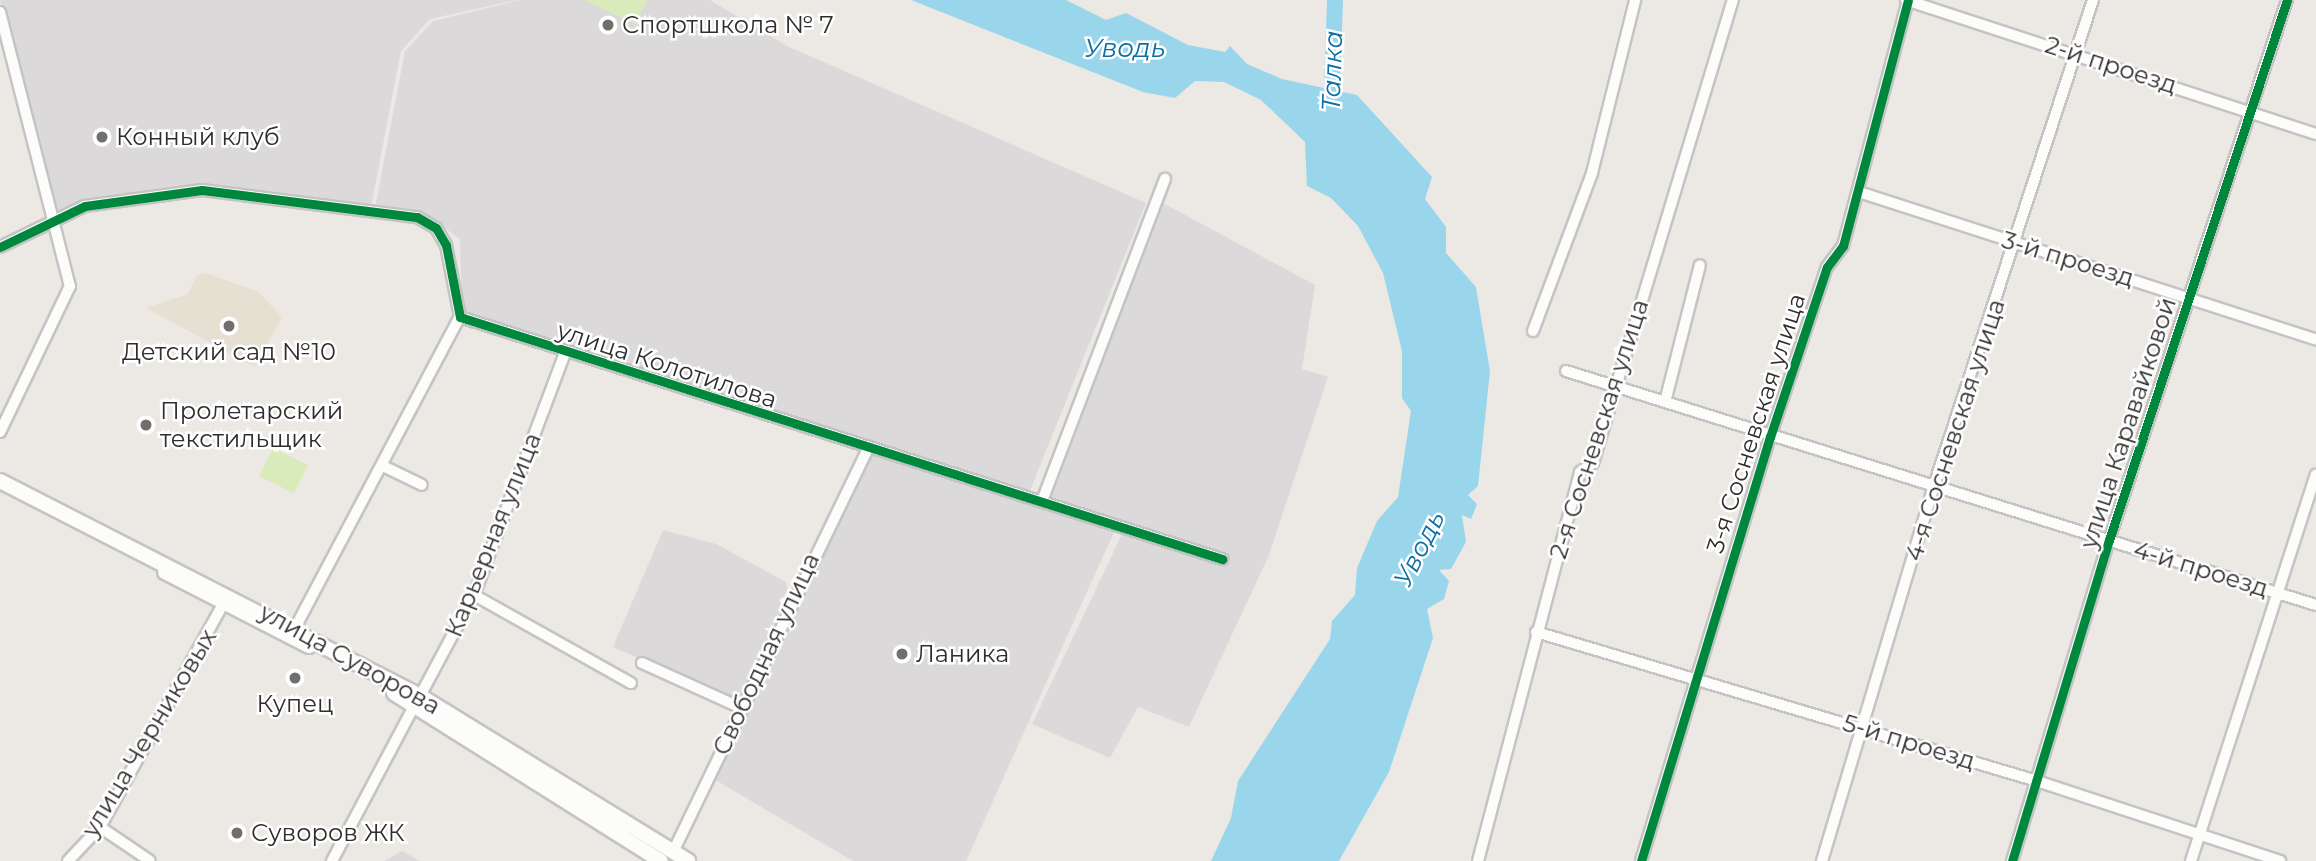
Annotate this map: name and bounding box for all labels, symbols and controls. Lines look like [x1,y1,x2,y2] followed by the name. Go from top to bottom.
[622,11,834,39] place label: Спортшкола № 7
[600,17,616,33] marker: Спортшкола № 7
[1316,30,1350,112] water label: Талка
[2042,30,2180,100] street label: 2-й проезд
[1085,33,1165,65] water label: Уводь
[116,123,280,151] place label: Конный клуб
[94,129,110,145] marker: Конный клуб
[1998,225,2138,293] street label: 3-й проезд
[1700,290,1812,556] street label: 3-я Сосневская улица
[2074,294,2182,552] street label: улица Каравайковой
[1899,295,2011,565] street label: 4-я Сосневская улица
[1543,296,1655,562] street label: 2-я Сосневская улица
[553,316,781,414] street label: улица Колотилова
[221,318,237,334] marker: Детский сад №10
[122,338,336,366] place label: Детский сад №10
[160,397,343,453] place label: Пролетарский текстильщик
[138,417,154,433] marker: Пролетарский текстильщик
[439,429,547,641] street label: Карьерная улица
[1388,506,1452,592] water label: Уводь
[2130,535,2272,603] street label: 4-й проезд
[707,548,825,760] street label: Свободная улица
[255,597,445,721] street label: улица Суворова
[76,624,222,842] street label: улица Черниковых
[916,640,1009,668] place label: Ланика
[894,646,910,662] marker: Ланика
[287,670,303,686] marker: Купец
[256,690,334,718] place label: Купец
[1839,708,1979,776] street label: 5-й проезд
[251,819,405,847] place label: Суворов ЖК
[229,825,245,841] marker: Суворов ЖК

